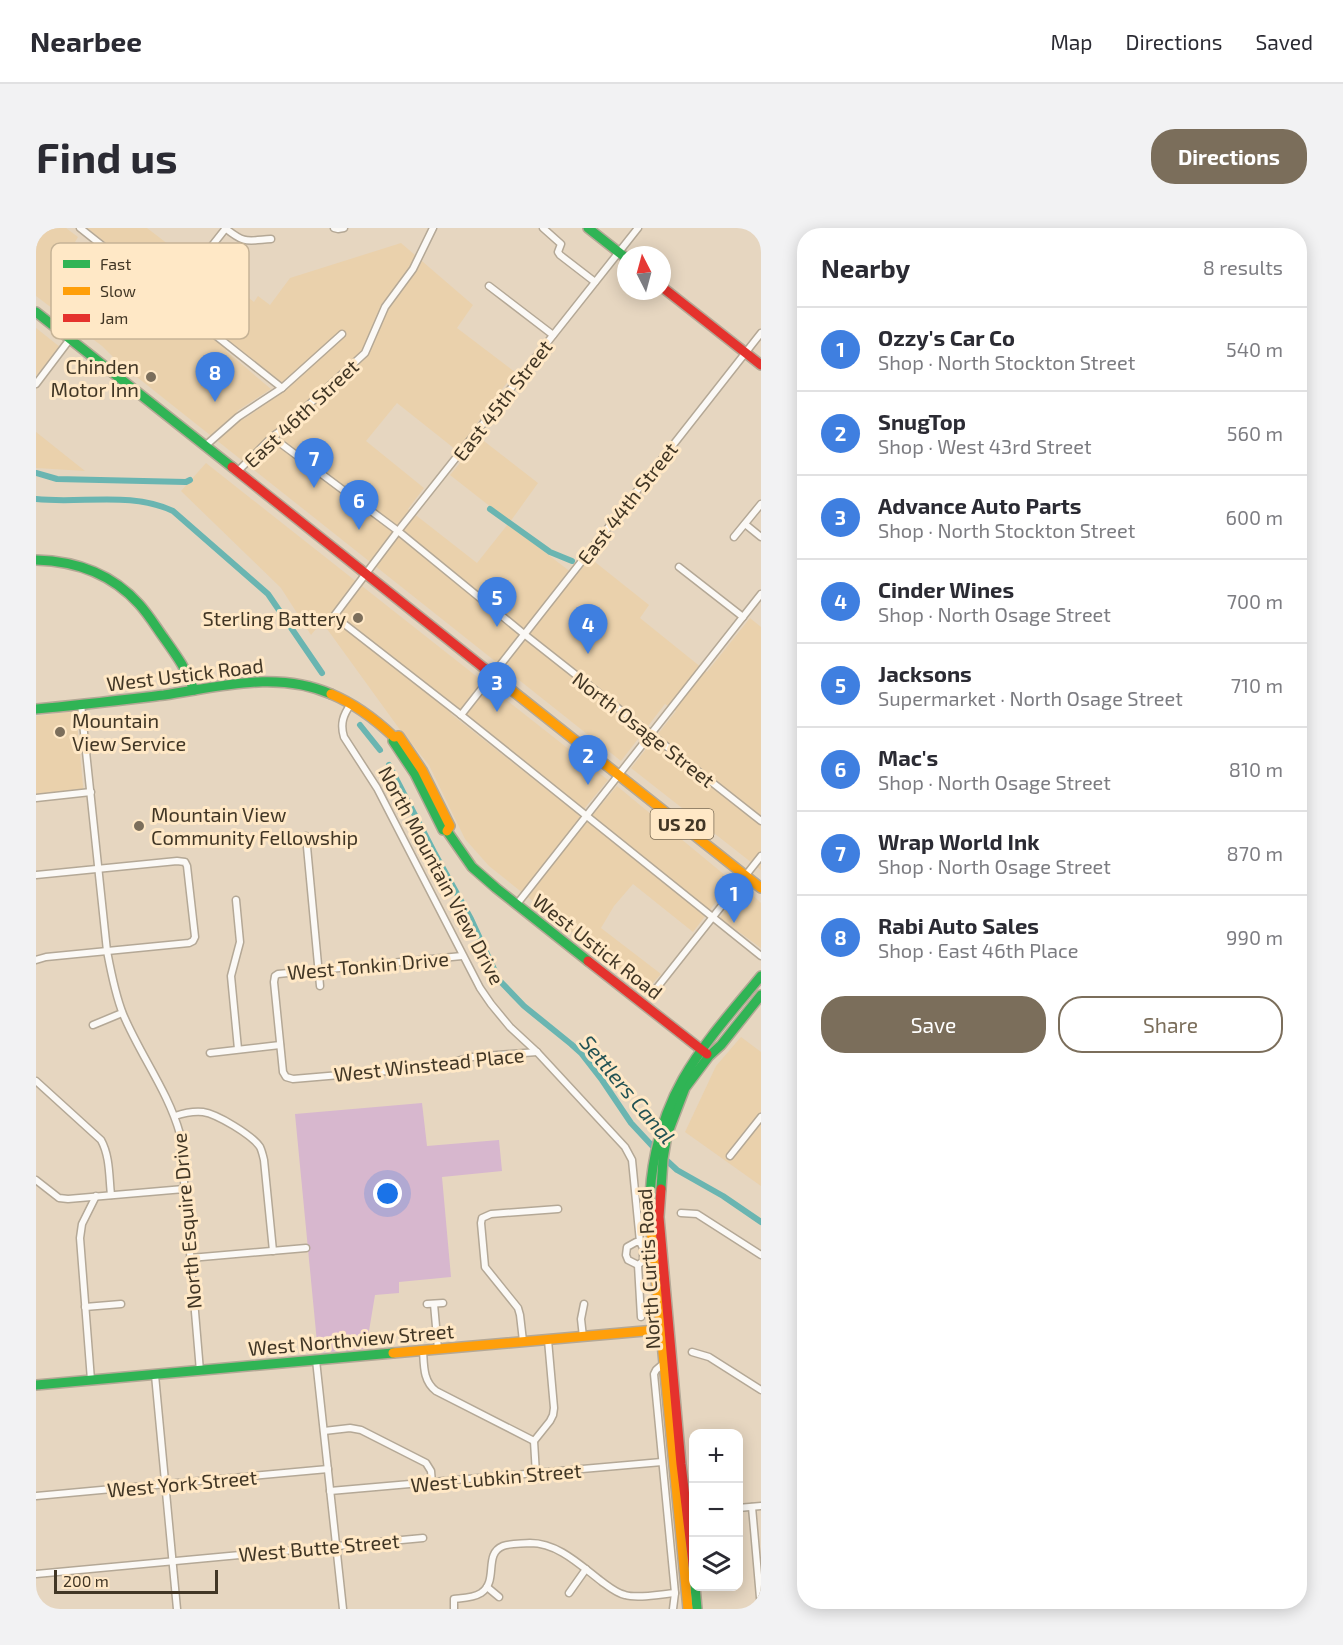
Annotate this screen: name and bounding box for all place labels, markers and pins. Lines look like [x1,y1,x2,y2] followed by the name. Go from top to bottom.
[196,352,234,402] pin: 8
[51,354,139,401] place label: Chinden Motor Inn
[144,370,158,384] marker: Chinden Motor Inn
[294,438,334,488] pin: 7
[340,480,378,530] pin: 6
[478,578,516,627] pin: 5
[568,604,608,654] pin: 4
[202,606,346,630] place label: Sterling Battery
[351,611,365,625] marker: Sterling Battery
[478,662,516,712] pin: 3
[72,708,186,755] place label: Mountain View Service
[53,725,67,739] marker: Mountain View Service
[568,736,608,785] pin: 2
[151,802,358,849] place label: Mountain View Community Fellowship
[132,819,146,833] marker: Mountain View Community Fellowship
[714,874,754,923] pin: 1

